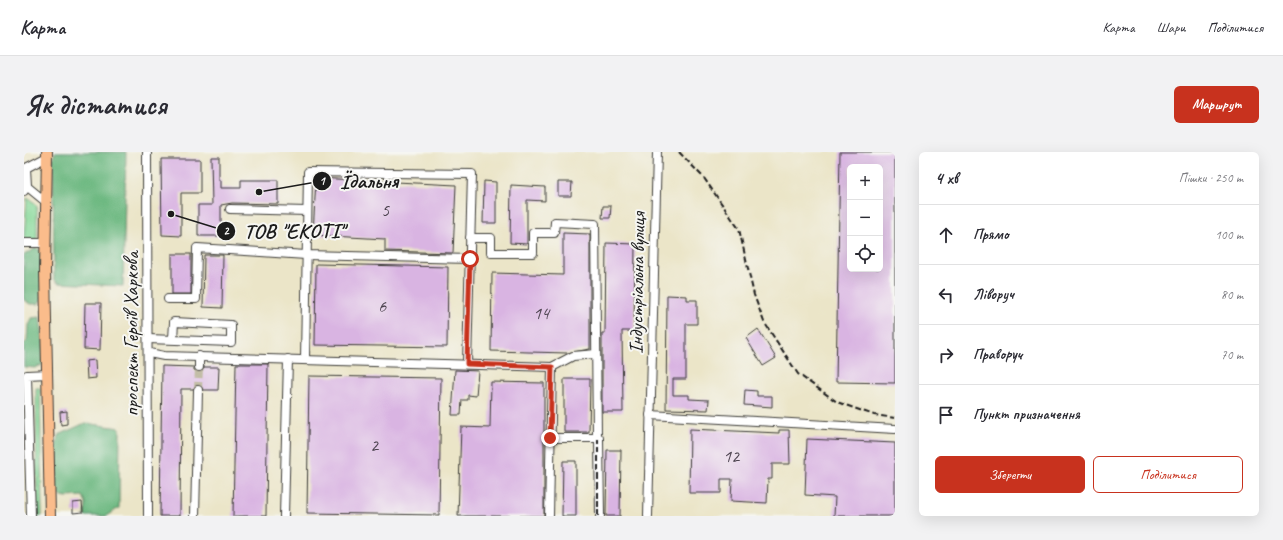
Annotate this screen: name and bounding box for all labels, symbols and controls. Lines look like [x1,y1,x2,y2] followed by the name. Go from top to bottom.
[20,16,65,40] text: Карта
[1103,19,1135,36] text: Карта
[1157,19,1185,36] text: Шари
[1207,19,1263,36] text: Поділитися
[1174,86,1259,123] button: Маршрут
[24,87,167,122] text: Як дістатися
[312,164,406,197] callout: Їдальня
[847,164,883,272] map controls
[847,164,883,200] button: +
[340,168,400,194] text: Їдальня
[935,168,958,189] text: 4 хв
[1179,170,1243,186] text: Пішки · 250 m
[319,173,326,189] text: 1
[381,199,390,221] house number: 5
[847,200,883,236] button: −
[623,210,651,354] street label: Індустріальна вулиця
[216,214,352,247] callout: ТОВ "ЕКОТI"
[244,218,349,244] text: ТОВ "ЕКОТI"
[223,223,230,239] text: 2
[935,224,957,246] icon: ahead
[973,225,1009,244] text: Прямо
[1215,227,1243,243] text: 100 m
[847,236,883,272] button: locate
[119,250,144,417] street label: проспект Героїв Харкова
[461,250,479,268] route start
[935,284,957,306] icon: left
[973,285,1014,304] text: Ліворуч
[1221,287,1243,303] text: 80 m
[378,295,387,317] house number: 6
[533,302,551,324] house number: 14
[935,344,957,366] icon: right
[973,345,1022,364] text: Праворуч
[1221,347,1243,363] text: 70 m
[935,404,957,426] icon: arrive
[973,405,1080,424] text: Пункт призначення
[541,429,559,447] route end
[370,434,380,456] house number: 2
[723,445,741,467] house number: 12
[935,456,1085,493] button: Зберегти
[1093,456,1243,493] button: Поділитися

